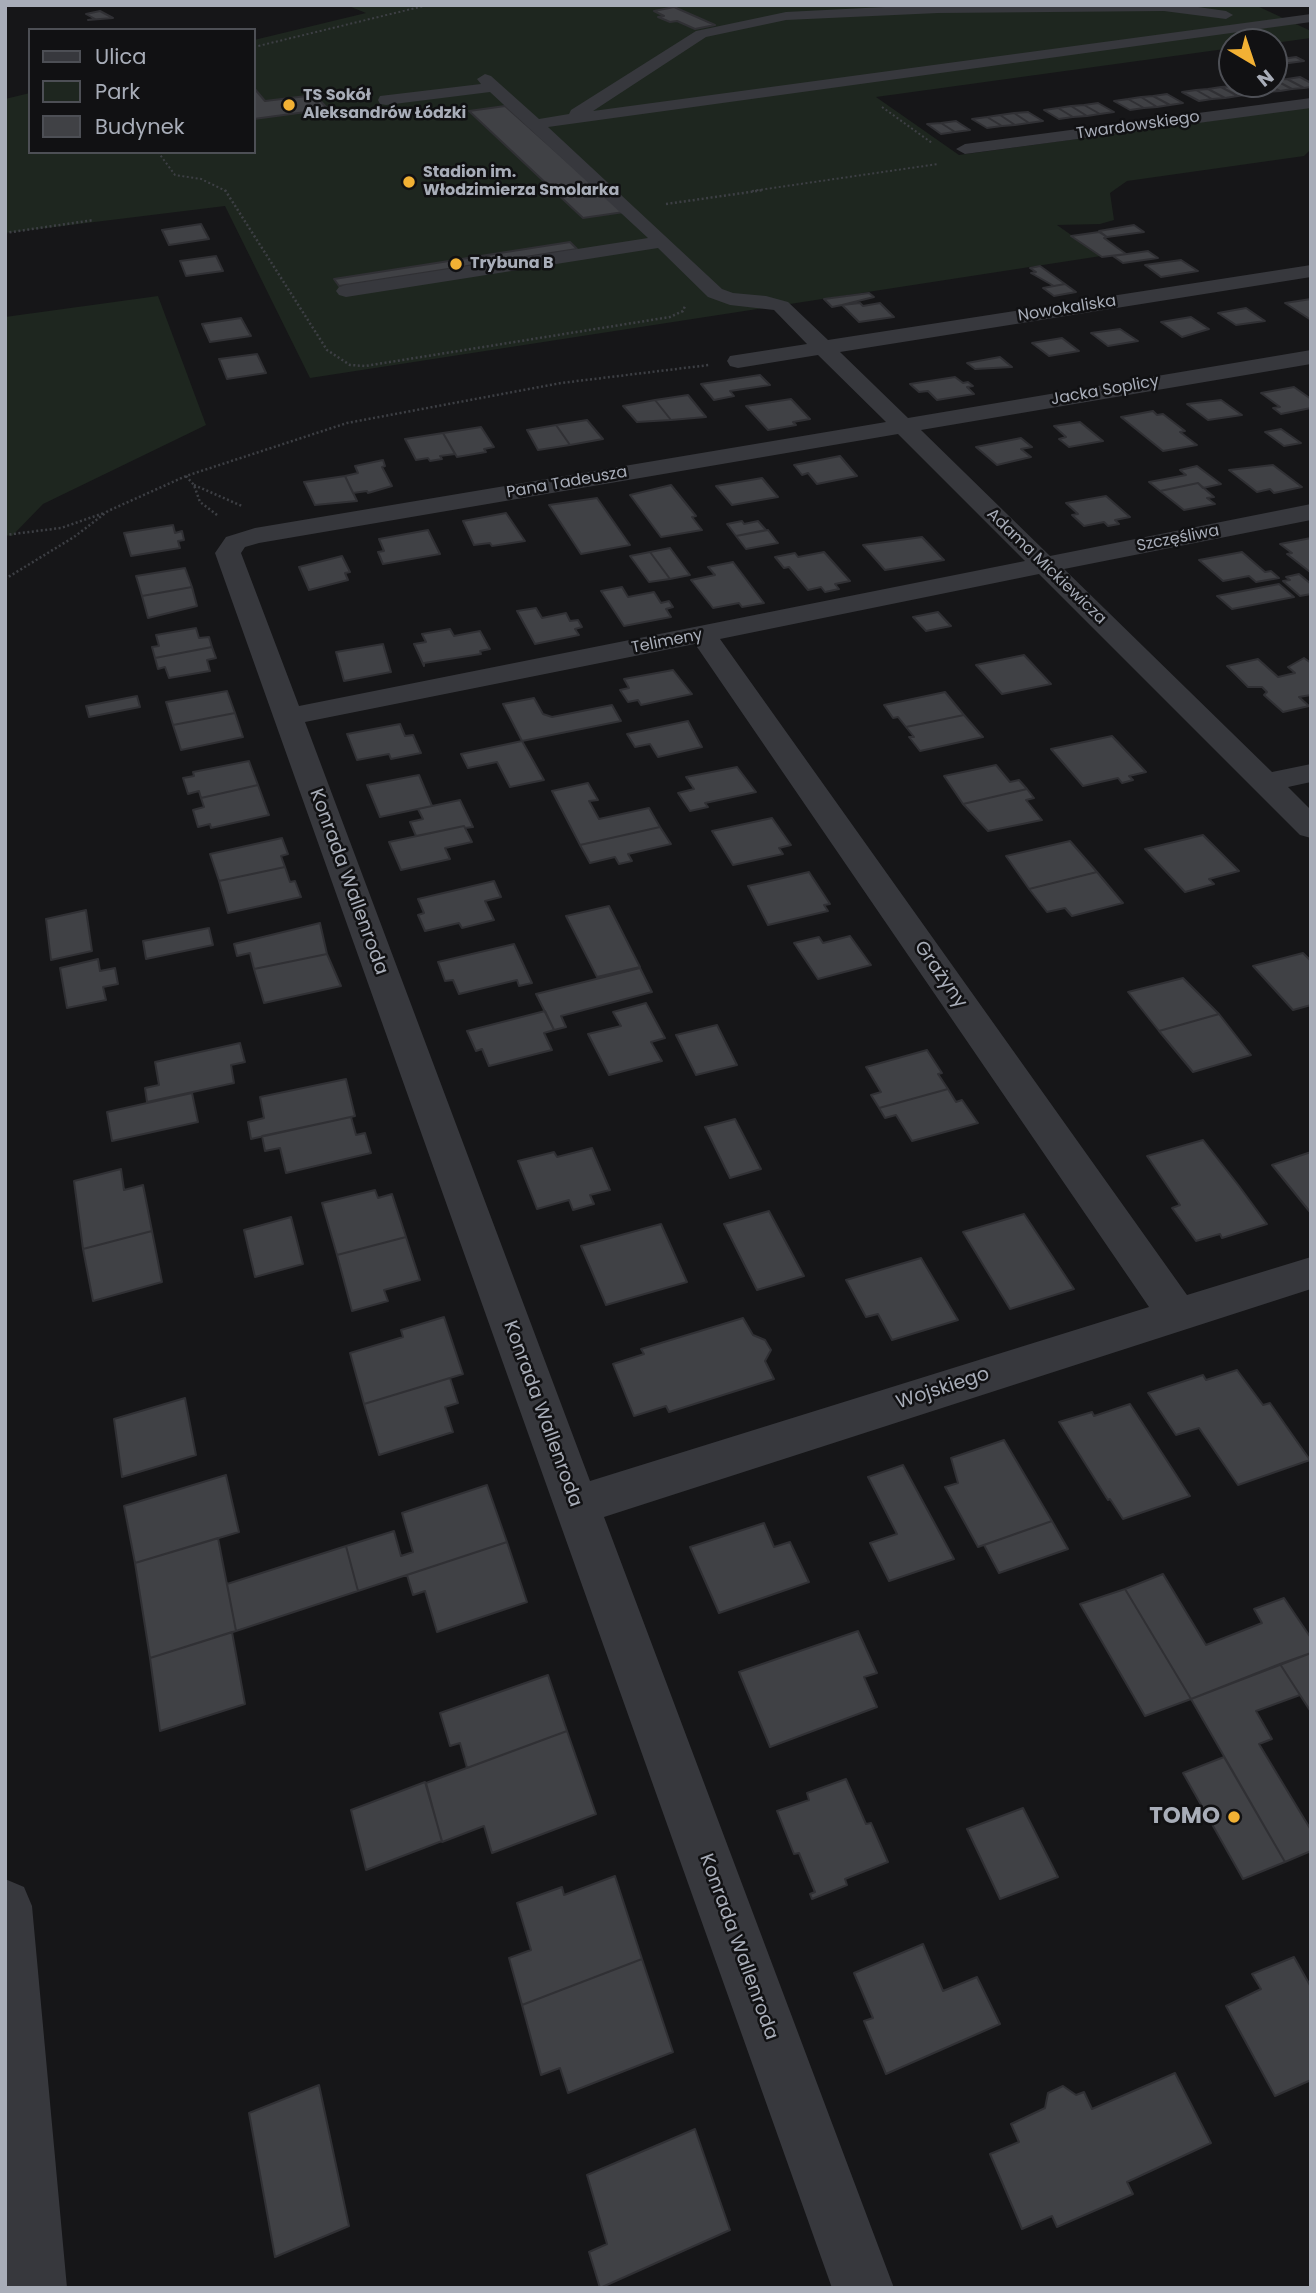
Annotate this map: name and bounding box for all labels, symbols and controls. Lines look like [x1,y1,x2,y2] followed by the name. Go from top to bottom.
[28,28,256,154] legend
[1218,28,1288,98] north arrow
[95,42,146,71] text: Ulica
[1251,63,1279,93] text: N
[95,77,140,106] text: Park
[303,86,466,124] place label: TS Sokół Aleksandrów Łódzki
[281,97,297,113] marker: TS Sokół Aleksandrów Łódzki
[1075,108,1201,144] street label: Twardowskiego
[95,112,185,141] text: Budynek
[423,163,619,201] place label: Stadion im. Włodzimierza Smolarka
[401,174,417,190] marker: Stadion im. Włodzimierza Smolarka
[470,254,554,274] place label: Trybuna B
[448,256,464,272] marker: Trybuna B
[1017,292,1117,326] street label: Nowokaliska
[1049,372,1161,410] street label: Jacka Soplicy
[505,463,629,503] street label: Pana Tadeusza
[982,505,1110,629] street label: Adama Mickiewicza
[1135,522,1221,556] street label: Szczęśliwa
[630,626,704,658] street label: Telimeny
[304,786,392,978] street label: Konrada Wallenroda
[909,937,971,1013] street label: Grażyny
[498,1318,586,1510] street label: Konrada Wallenroda
[894,1363,992,1415] street label: Wojskiego
[1149,1803,1220,1831] place label: TOMO
[1226,1809,1242,1825] marker: TOMO
[694,1851,782,2043] street label: Konrada Wallenroda

